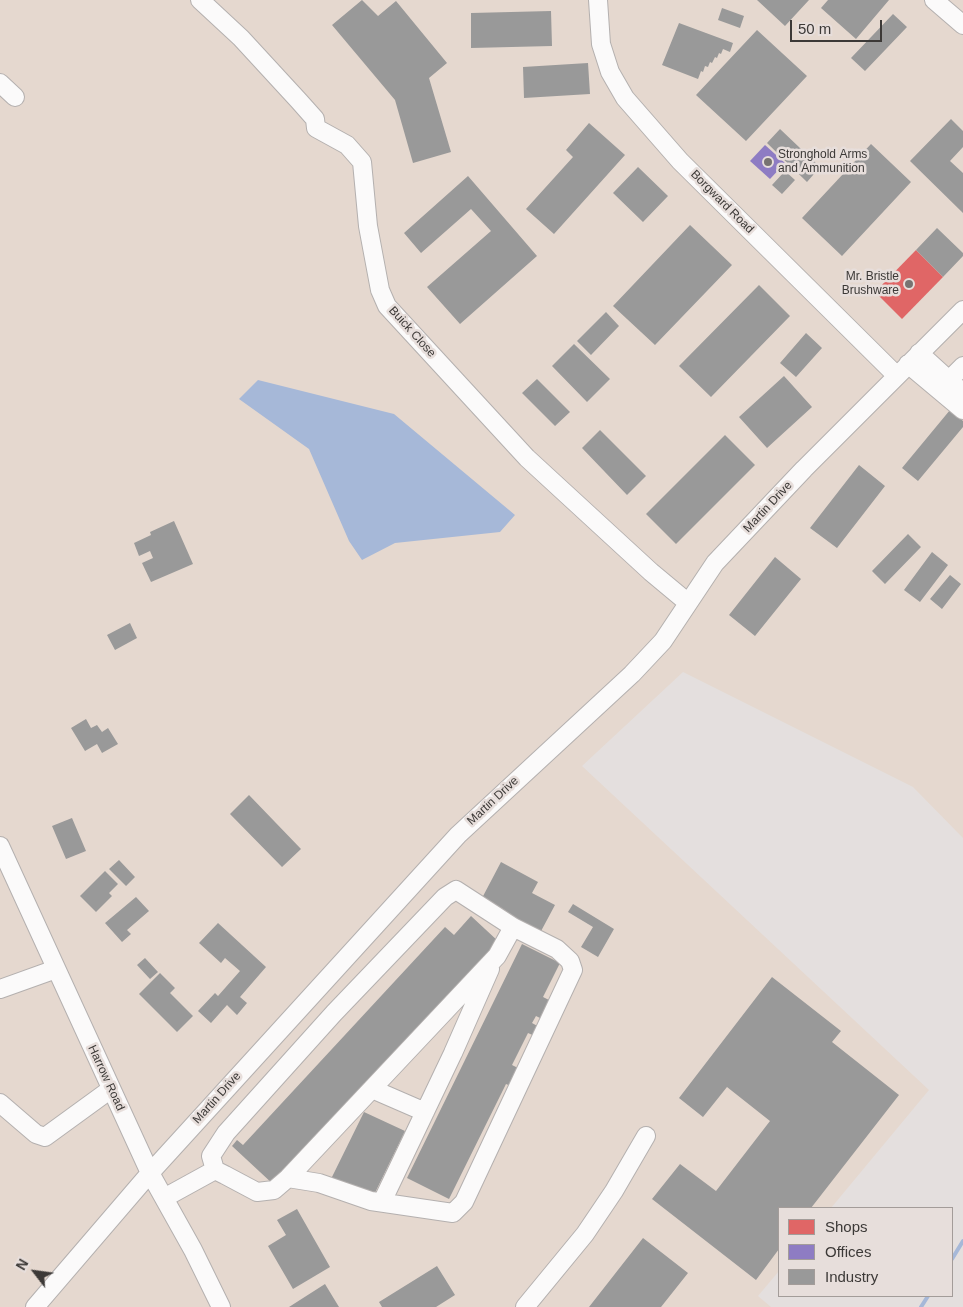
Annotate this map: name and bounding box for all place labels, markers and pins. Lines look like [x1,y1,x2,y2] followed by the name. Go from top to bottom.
[778,148,867,176] place label: Stronghold Arms and Ammunition
[762,156,774,168] marker: Stronghold Arms and Ammunition
[842,270,899,298] place label: Mr. Bristle Brushware
[903,278,915,290] marker: Mr. Bristle Brushware

